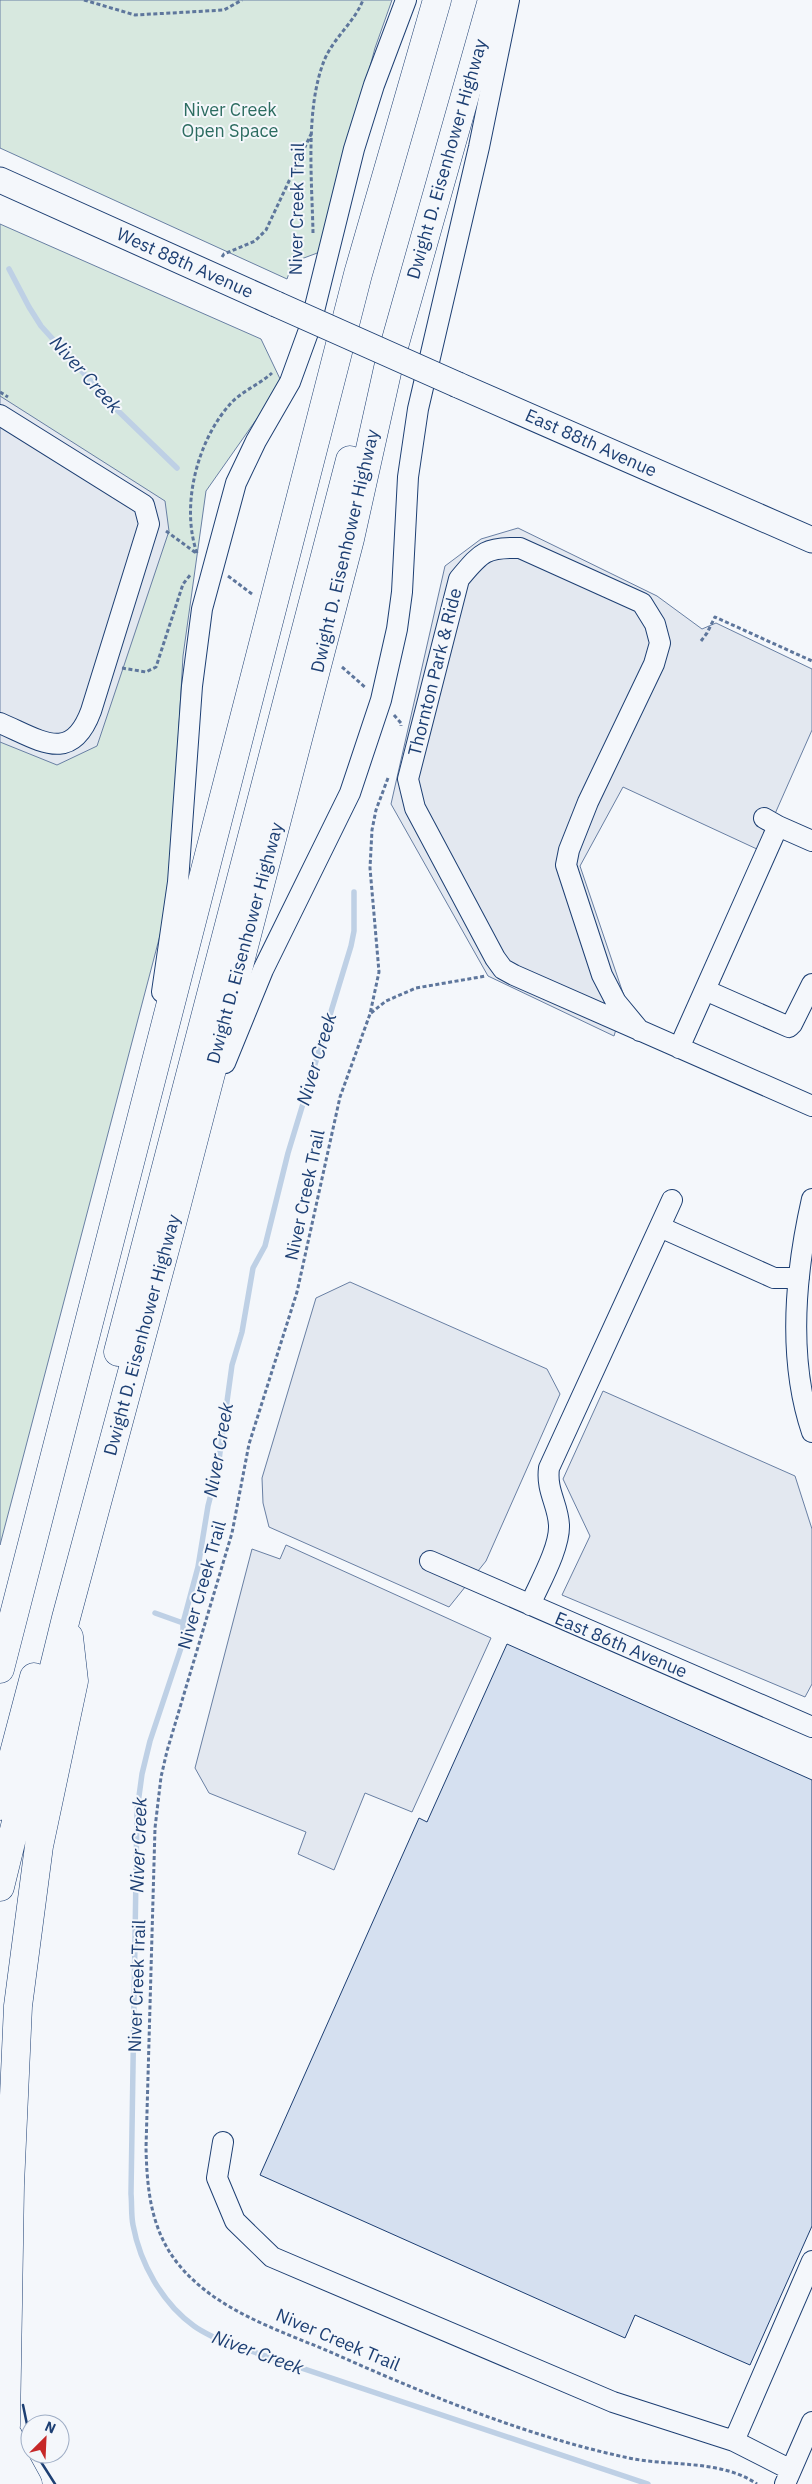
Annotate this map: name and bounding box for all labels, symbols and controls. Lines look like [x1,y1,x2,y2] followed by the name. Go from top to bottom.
[401,36,492,282] street label: Dwight D. Eisenhower Highway
[182,98,279,142] park label: Niver Creek Open Space
[284,142,309,276] street label: Niver Creek Trail
[113,222,257,303] street label: West 88th Avenue
[45,330,128,418] water label: Niver Creek
[522,403,661,482] street label: East 88th Avenue
[305,427,384,675] street label: Dwight D. Eisenhower Highway
[403,586,467,758] street label: Thornton Park & Ride
[201,820,288,1066] street label: Dwight D. Eisenhower Highway
[291,1009,342,1108] water label: Niver Creek
[279,1127,330,1262] street label: Niver Creek Trail
[98,1212,185,1458] street label: Dwight D. Eisenhower Highway
[198,1400,238,1499] water label: Niver Creek
[172,1518,231,1652] street label: Niver Creek Trail
[551,1606,691,1683] street label: East 86th Avenue
[124,1796,152,1893] water label: Niver Creek
[123,1919,150,2053] street label: Niver Creek Trail
[273,2303,404,2376] street label: Niver Creek Trail
[209,2324,308,2380] water label: Niver Creek
[20,2414,70,2464] north arrow
[42,2417,59,2437] text: N

